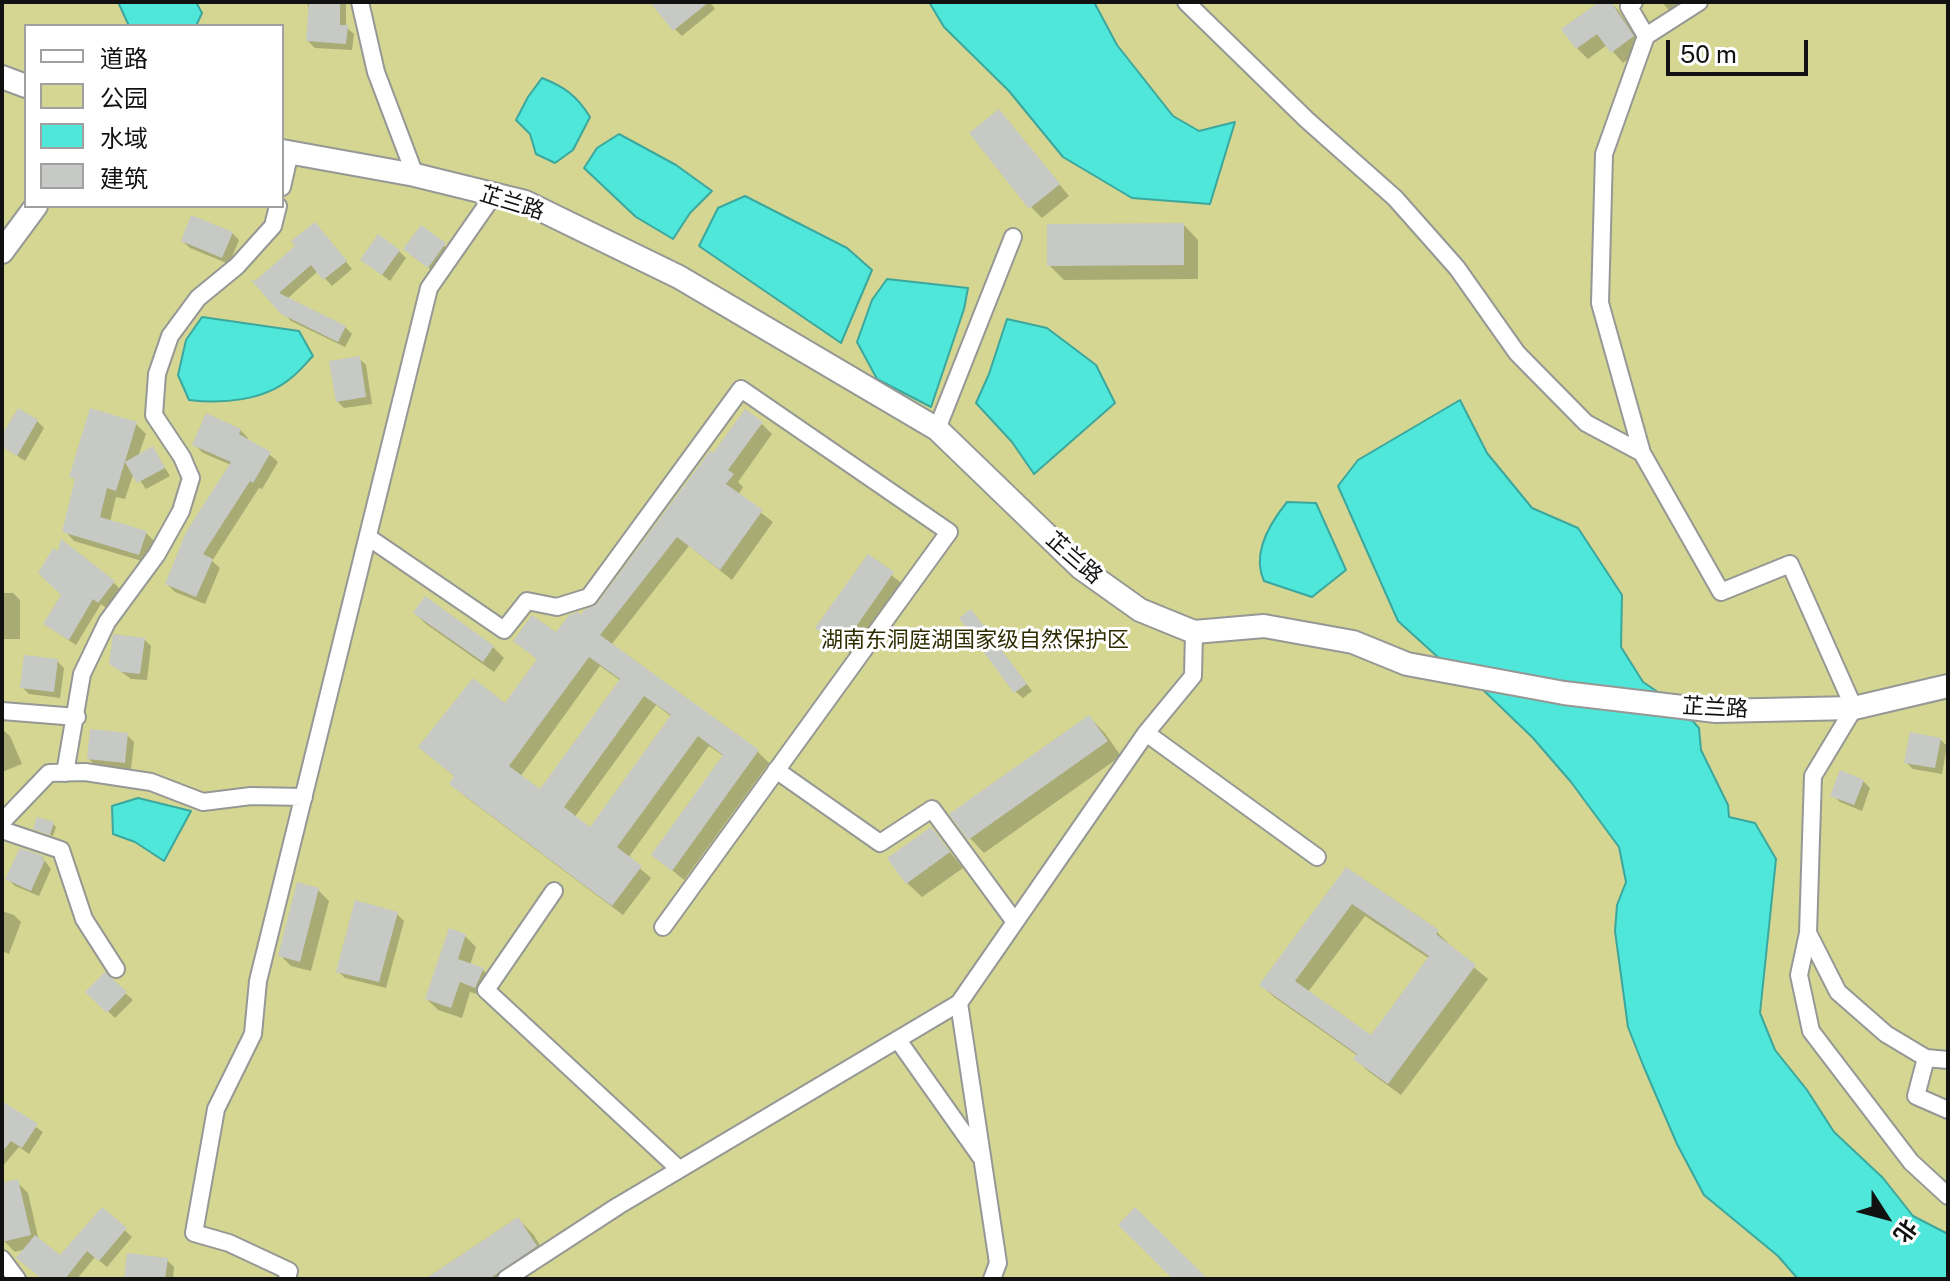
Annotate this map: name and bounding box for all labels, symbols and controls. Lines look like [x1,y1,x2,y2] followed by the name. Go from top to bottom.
[24,24,284,208] legend
[1670,24,1812,74] scale bar
[1680,40,1737,68] text: 50 m
[100,44,148,72] text: 道路
[100,84,148,112] text: 公园
[100,124,148,152] text: 水域
[100,164,148,192] text: 建筑
[477,181,547,225] street label: 芷兰路
[1040,526,1108,590] street label: 芷兰路
[821,627,1129,653] park label: 湖南东洞庭湖国家级自然保护区
[1681,693,1749,723] street label: 芷兰路
[1846,1177,1926,1257] north arrow
[1888,1215,1922,1248] text: 北

